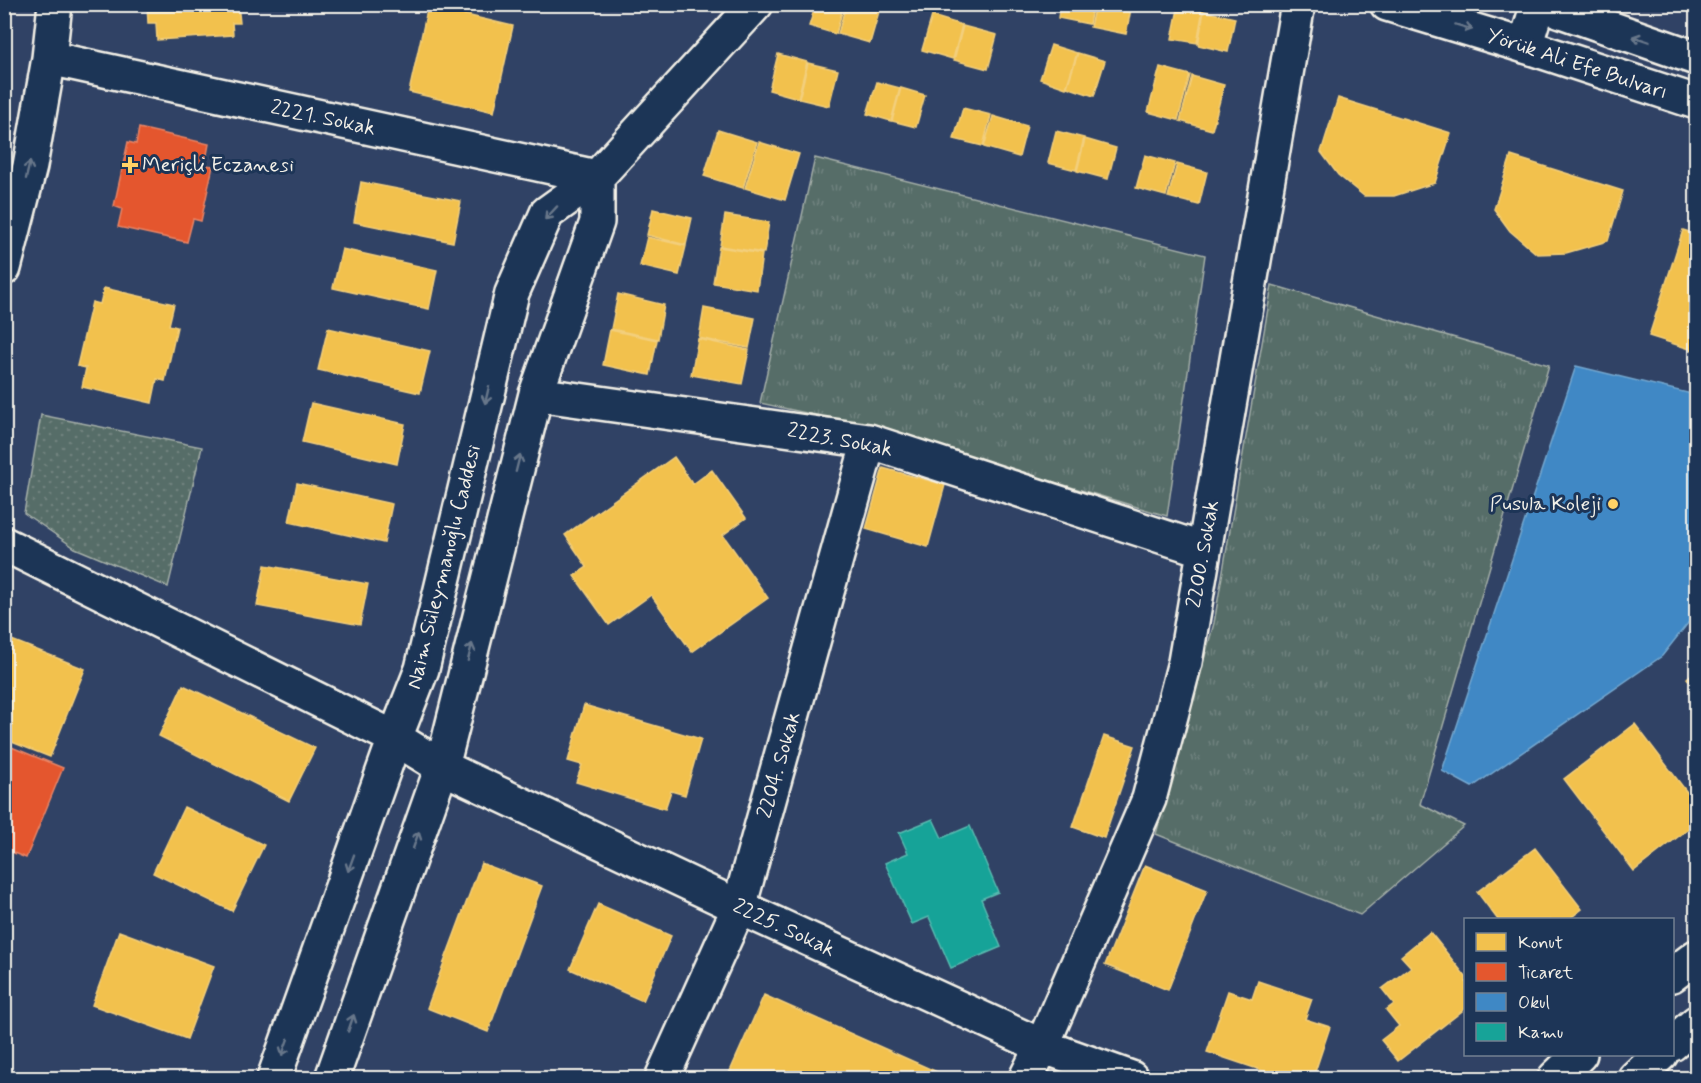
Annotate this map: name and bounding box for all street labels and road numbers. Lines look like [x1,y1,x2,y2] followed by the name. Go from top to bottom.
[1483,22,1671,106] street label: Yörük Ali Efe Bulvarı
[268,93,378,143] street label: 2221. Sokak
[785,416,895,464] street label: 2223. Sokak
[400,441,488,692] street label: Naim Süleymanoğlu Caddesi
[1180,498,1226,610] street label: 2200. Sokak
[750,709,808,821] street label: 2204. Sokak
[728,892,840,964] street label: 2225. Sokak

